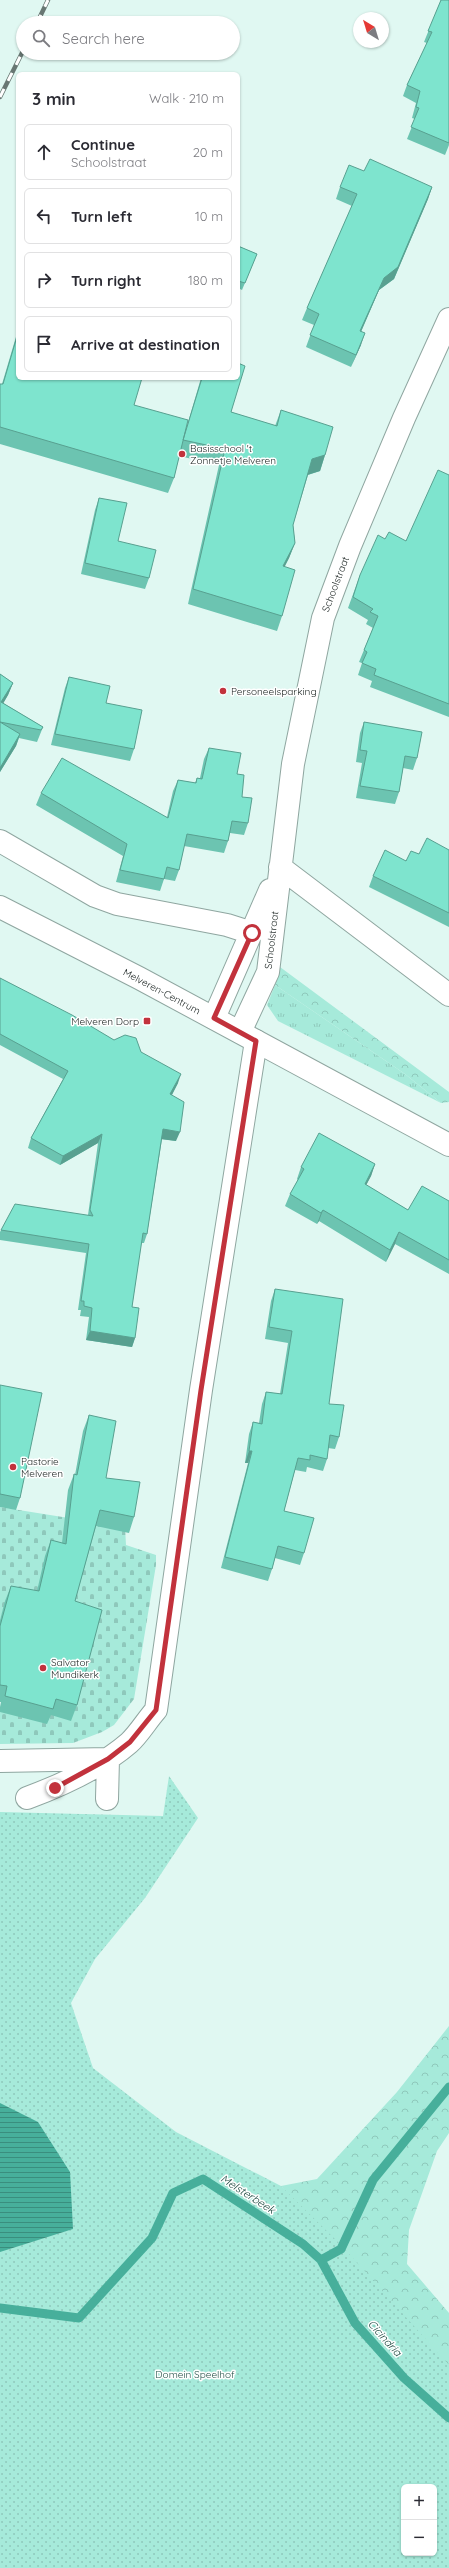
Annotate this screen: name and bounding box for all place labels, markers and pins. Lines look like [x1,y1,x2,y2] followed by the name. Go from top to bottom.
[190,442,276,467] place label: Basisschool 't Zonnetje Melveren
[177,449,187,459] marker: Basisschool 't Zonnetje Melveren
[231,685,317,698] place label: Personeelsparking
[218,686,228,696] marker: Personeelsparking
[71,1015,139,1028] place label: Melveren Dorp
[142,1016,152,1026] marker: Melveren Dorp
[21,1455,63,1480] place label: Pastorie Melveren
[8,1462,18,1472] marker: Pastorie Melveren
[51,1656,99,1681] place label: Salvator Mundikerk
[38,1663,48,1673] marker: Salvator Mundikerk

